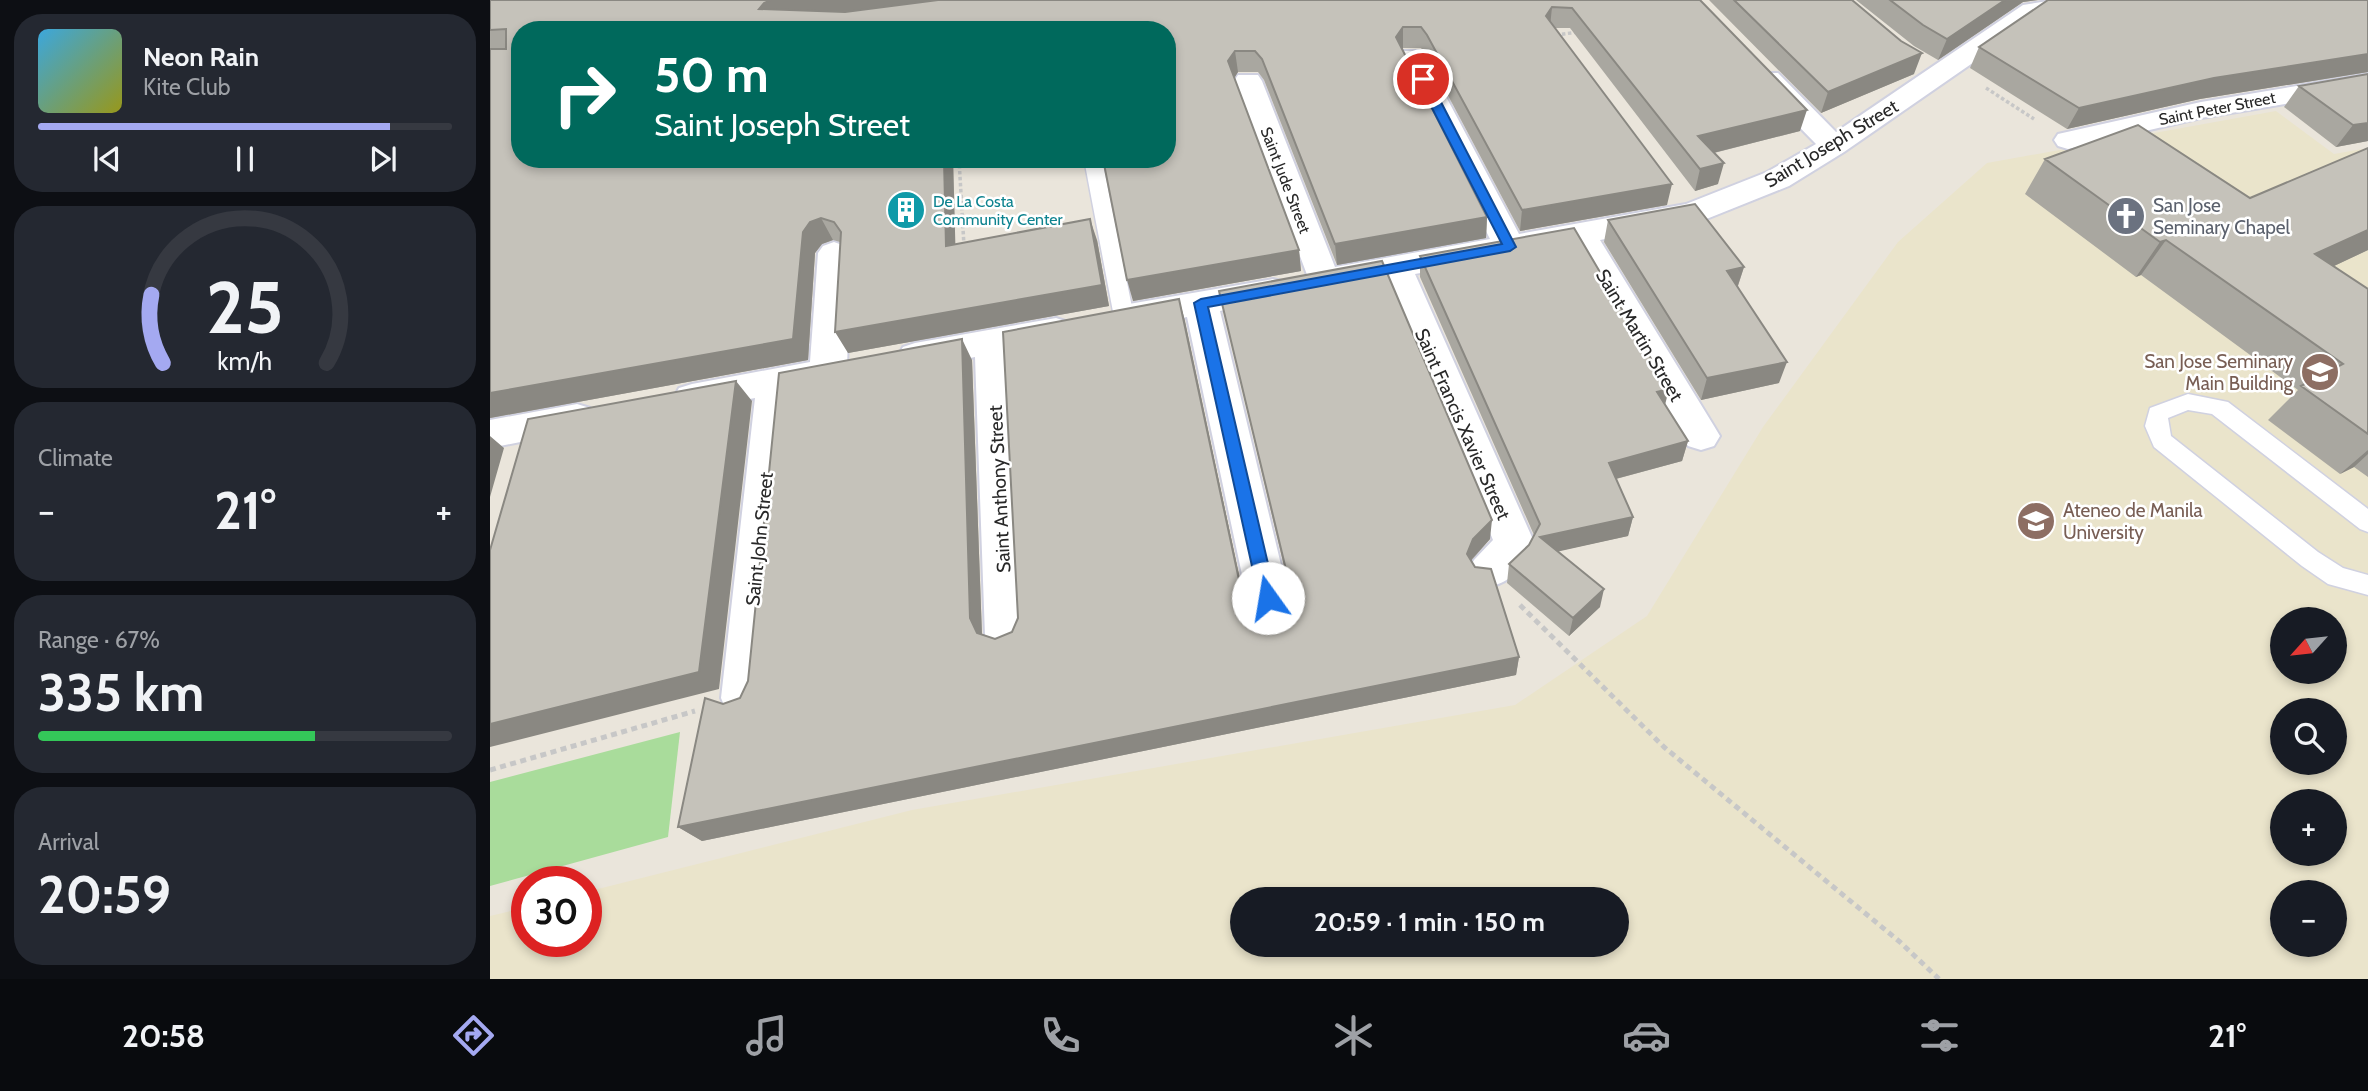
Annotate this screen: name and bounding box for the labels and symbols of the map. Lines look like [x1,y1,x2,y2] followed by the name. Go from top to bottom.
[1393,49,1453,109] pin
[2157,88,2278,129] street label: Saint Peter Street
[1760,94,1903,192] street label: Saint Joseph Street
[1257,124,1315,237] street label: Saint Jude Street
[885,189,927,231] building icon: De La Costa Community Center
[933,192,1063,229] place label: De La Costa Community Center
[2153,194,2291,239] place label: San Jose Seminary Chapel
[2105,195,2147,237] church icon: San Jose Seminary Chapel
[1591,265,1688,406] street label: Saint Martin Street
[1410,325,1515,524] street label: Saint Francis Xavier Street
[2144,350,2294,395] place label: San Jose Seminary Main Building
[2299,351,2341,393] school or university icon: San Jose Seminary Main Building
[984,404,1015,573] street label: Saint Anthony Street
[741,470,778,607] street label: Saint John Street
[2063,499,2203,544] place label: Ateneo de Manila University
[2015,500,2057,542] school or university icon: Ateneo de Manila University
[1231,561,1305,635] position arrow
[2270,607,2347,684] north arrow
[511,866,602,957] speed limit sign: 30

